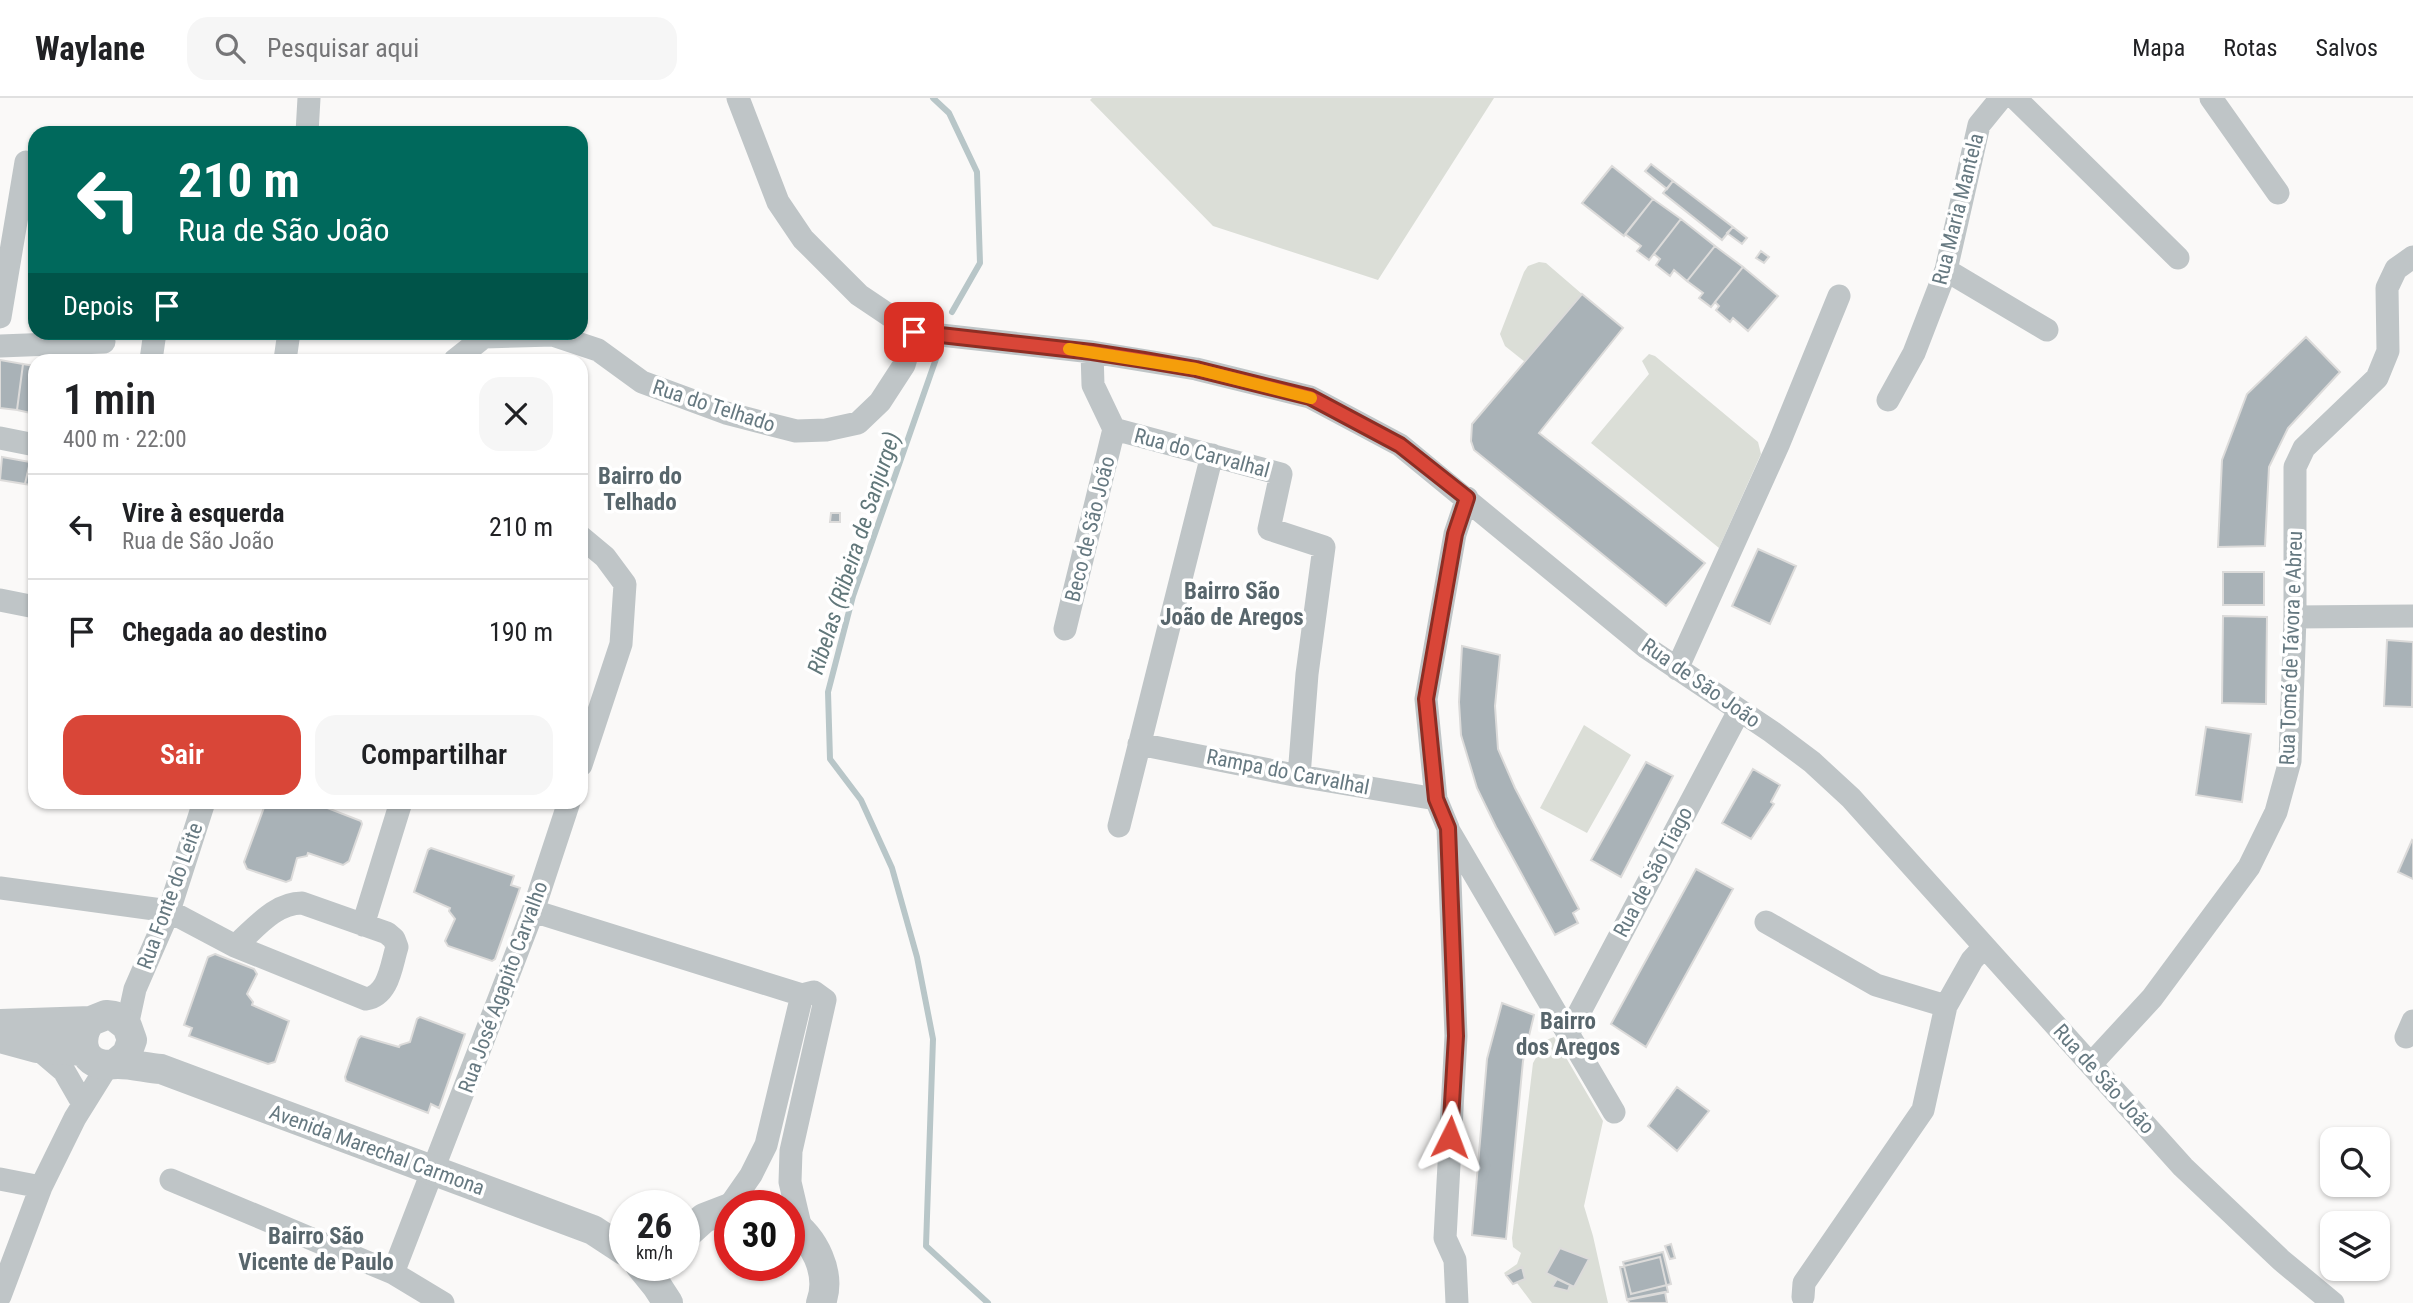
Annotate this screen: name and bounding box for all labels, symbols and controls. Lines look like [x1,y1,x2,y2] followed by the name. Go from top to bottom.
[187,17,677,80] search box
[35,29,145,68] text: Waylane
[211,29,249,67] icon: search
[267,33,419,63] text: Pesquisar aqui
[2132,34,2185,62] text: Mapa
[2223,34,2277,62] text: Rotas
[2315,34,2378,62] text: Salvos
[1928,131,1988,287] street label: Rua Maria Mantela
[178,152,300,209] text: 210 m
[63,154,154,245] icon: left
[178,211,390,249] text: Rua de São João
[148,287,186,325] icon: arrive
[63,291,134,321] text: Depois
[884,302,944,362] pin
[895,313,933,351] icon: arrive
[63,375,156,424] text: 1 min
[650,375,778,437] street label: Rua do Telhado
[479,377,553,451] button: close
[1132,423,1272,483] street label: Rua do Carvalhal
[63,426,187,453] text: 400 m · 22:00
[802,428,906,678] water label: Ribelas (Ribeira de Sanjurge)
[1060,454,1120,604] street label: Beco de São João
[598,463,682,516] district label: Bairro do Telhado
[122,498,285,528] text: Vire à esquerda
[63,508,101,546] icon: left
[489,512,553,542] text: 210 m
[122,528,274,555] text: Rua de São João
[2275,530,2307,766] street label: Rua Tomé de Távora e Abreu
[1160,578,1304,631] district label: Bairro São João de Aregos
[63,613,101,651] icon: arrive
[122,617,327,647] text: Chegada ao destino
[489,617,553,647] text: 190 m
[1637,633,1765,733] street label: Rua de São João
[63,715,301,795] button: Sair
[315,715,553,795] button: Compartilhar
[1205,744,1371,800] street label: Rampa do Carvalhal
[1609,803,1697,941] street label: Rua de São Tiago
[132,819,208,973] street label: Rua Fonte do Leite
[454,878,552,1096] street label: Rua José Agapito Carvalho
[1516,1008,1620,1061] district label: Bairro dos Aregos
[2049,1019,2159,1139] street label: Rua de São João
[266,1100,488,1200] street label: Avenida Marechal Carmona
[1413,1100,1487,1174] position arrow
[2320,1127,2390,1281] map controls
[2320,1127,2390,1197] button: search
[714,1190,805,1281] speed limit sign: 30
[637,1206,672,1247] text: 26
[2320,1211,2390,1281] button: layers
[238,1223,394,1276] district label: Bairro São Vicente de Paulo
[636,1242,673,1263] text: km/h

